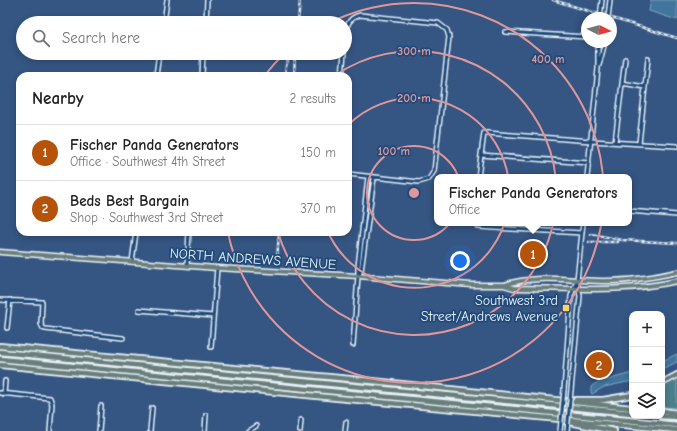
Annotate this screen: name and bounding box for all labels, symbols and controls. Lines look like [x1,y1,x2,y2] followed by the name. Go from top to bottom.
[581,12,617,48] north arrow
[16,16,352,60] search box
[30,27,52,49] icon: search
[62,29,140,47] text: Search here
[397,44,431,58] text: 300 m
[531,52,565,66] text: 400 m
[32,89,83,108] text: Nearby
[289,91,336,106] text: 2 results
[397,91,431,105] text: 200 m
[70,136,239,154] text: Fischer Panda Generators
[378,144,410,158] text: 100 m
[42,145,48,160] text: 1
[301,145,336,160] text: 150 m
[70,154,225,169] text: Office · Southwest 4th Street
[434,174,632,226] popup
[449,184,617,202] text: Fischer Panda Generators
[407,186,421,200] centre of rings
[70,192,189,210] text: Beds Best Bargain
[42,201,48,216] text: 2
[300,201,336,216] text: 370 m
[449,202,480,217] text: Office
[70,210,223,225] text: Shop · Southwest 3rd Street
[520,239,546,269] pin: 1
[169,245,337,273] street label: NORTH ANDREWS AVENUE
[450,251,470,271] your location
[421,292,558,325] place label: Southwest 3rd Street/Andrews Avenue
[561,303,571,313] marker: Southwest 3rd Street/Andrews Avenue
[629,311,665,419] map controls
[629,311,665,347] button: +
[629,347,665,383] button: −
[586,350,612,380] pin: 2
[629,383,665,419] button: layers

